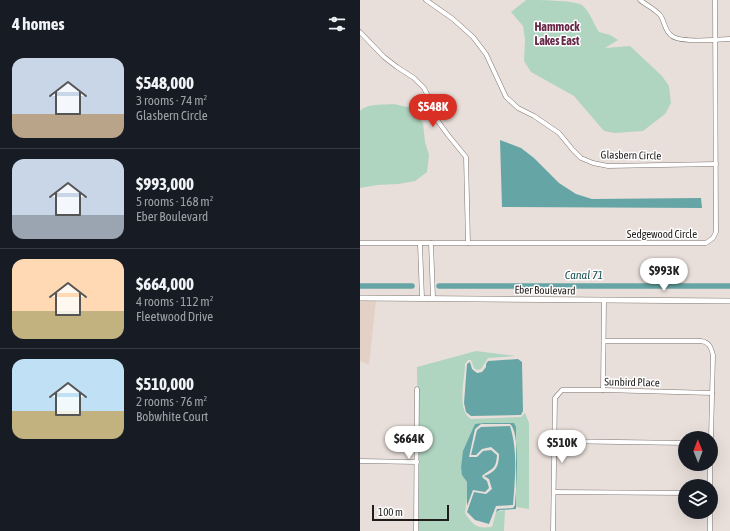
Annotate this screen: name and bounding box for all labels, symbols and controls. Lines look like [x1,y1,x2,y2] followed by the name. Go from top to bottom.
[326,13,348,35] icon: filters
[12,14,65,34] text: 4 homes
[534,20,580,48] district label: Hammock Lakes East
[136,73,194,93] text: $548,000
[44,74,92,122] icon: home
[136,93,207,108] text: 3 rooms · 74 m²
[405,94,461,128] pin: $548K
[418,99,448,114] text: $548K
[136,108,208,123] text: Glasbern Circle
[601,148,661,162] street label: Glasbern Circle
[136,174,194,194] text: $993,000
[44,175,92,223] icon: home
[136,194,213,209] text: 5 rooms · 168 m²
[136,209,208,224] text: Eber Boulevard
[627,228,697,240] street label: Sedgewood Circle
[636,258,692,292] pin: $993K
[649,263,679,278] text: $993K
[565,268,603,282] water label: Canal 71
[136,274,194,294] text: $664,000
[44,275,92,323] icon: home
[514,283,576,297] street label: Eber Boulevard
[136,294,213,309] text: 4 rooms · 112 m²
[136,309,213,324] text: Fleetwood Drive
[136,374,194,394] text: $510,000
[44,375,92,423] icon: home
[604,376,660,388] street label: Sunbird Place
[136,394,207,409] text: 2 rooms · 76 m²
[136,409,208,424] text: Bobwhite Court
[381,426,437,460] pin: $664K
[534,430,590,464] pin: $510K
[394,431,424,446] text: $664K
[678,431,718,471] north arrow
[678,431,718,519] map controls
[547,435,577,450] text: $510K
[678,479,718,519] button: layers
[372,503,449,522] scale bar
[378,506,403,518] text: 100 m

